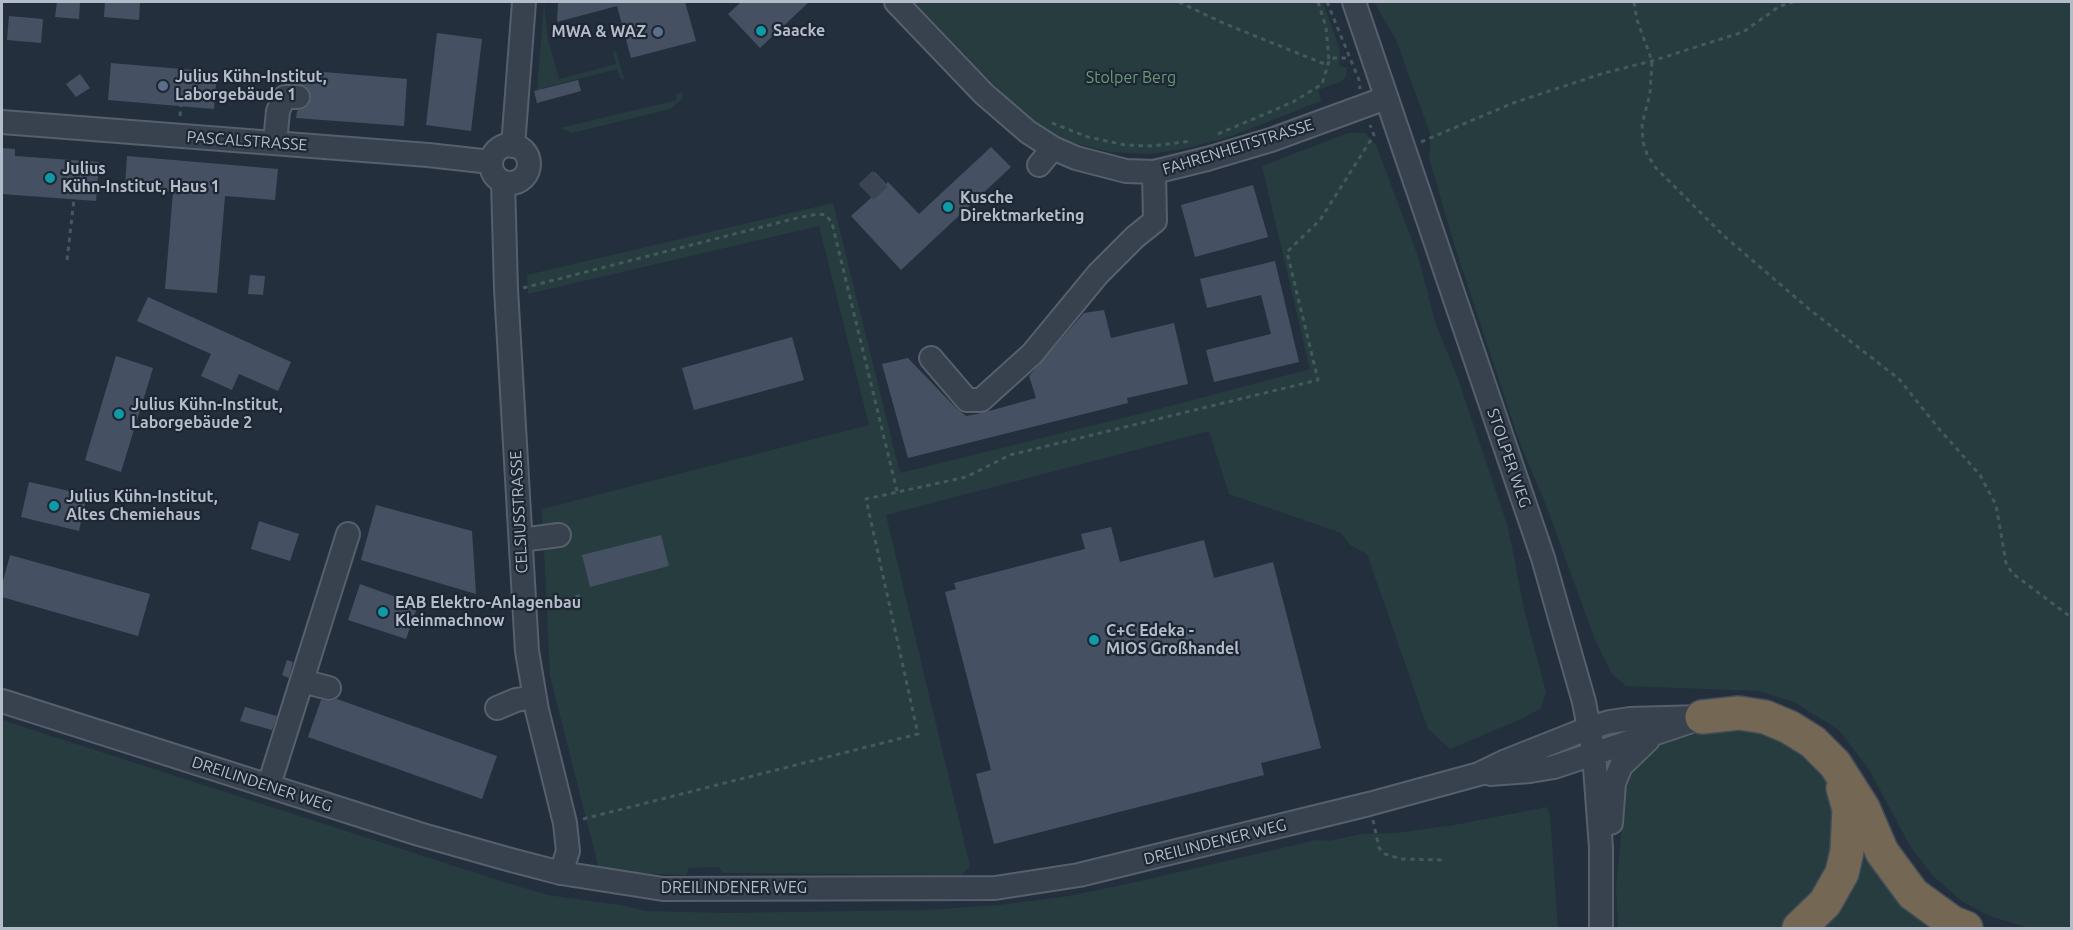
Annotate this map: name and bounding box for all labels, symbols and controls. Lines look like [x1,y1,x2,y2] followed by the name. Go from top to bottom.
[773,21,825,41] place label: Saacke
[552,22,646,42] place label: MWA & WAZ
[754,24,768,38] marker: Saacke
[651,25,665,39] marker: MWA & WAZ
[175,67,327,105] place label: Julius Kühn-Institut, Laborgebäude 1
[1086,68,1176,88] park label: Stolper Berg
[156,79,170,93] marker: Julius Kühn-Institut, Laborgebäude 1
[1160,115,1316,179] street label: FAHRENHEITSTRASSE
[186,127,308,155] street label: PASCALSTRASSE
[62,159,220,197] place label: Julius Kühn-Institut, Haus 1
[43,171,57,185] marker: Julius Kühn-Institut, Haus 1
[960,188,1084,226] place label: Kusche Direktmarketing
[941,200,955,214] marker: Kusche Direktmarketing
[131,395,283,433] place label: Julius Kühn-Institut, Laborgebäude 2
[1483,406,1535,510] street label: STOLPER WEG
[112,407,126,421] marker: Julius Kühn-Institut, Laborgebäude 2
[506,450,532,574] street label: CELSIUSSTRASSE
[66,487,218,525] place label: Julius Kühn-Institut, Altes Chemiehaus
[47,499,61,513] marker: Julius Kühn-Institut, Altes Chemiehaus
[395,593,581,631] place label: EAB Elektro-Anlagenbau Kleinmachnow
[376,605,390,619] marker: EAB Elektro-Anlagenbau Kleinmachnow
[1106,621,1239,659] place label: C+C Edeka - MIOS Großhandel
[1087,633,1101,647] marker: C+C Edeka - MIOS Großhandel
[189,752,335,816] street label: DREILINDENER WEG
[1142,815,1288,869] street label: DREILINDENER WEG
[661,878,807,898] street label: DREILINDENER WEG

